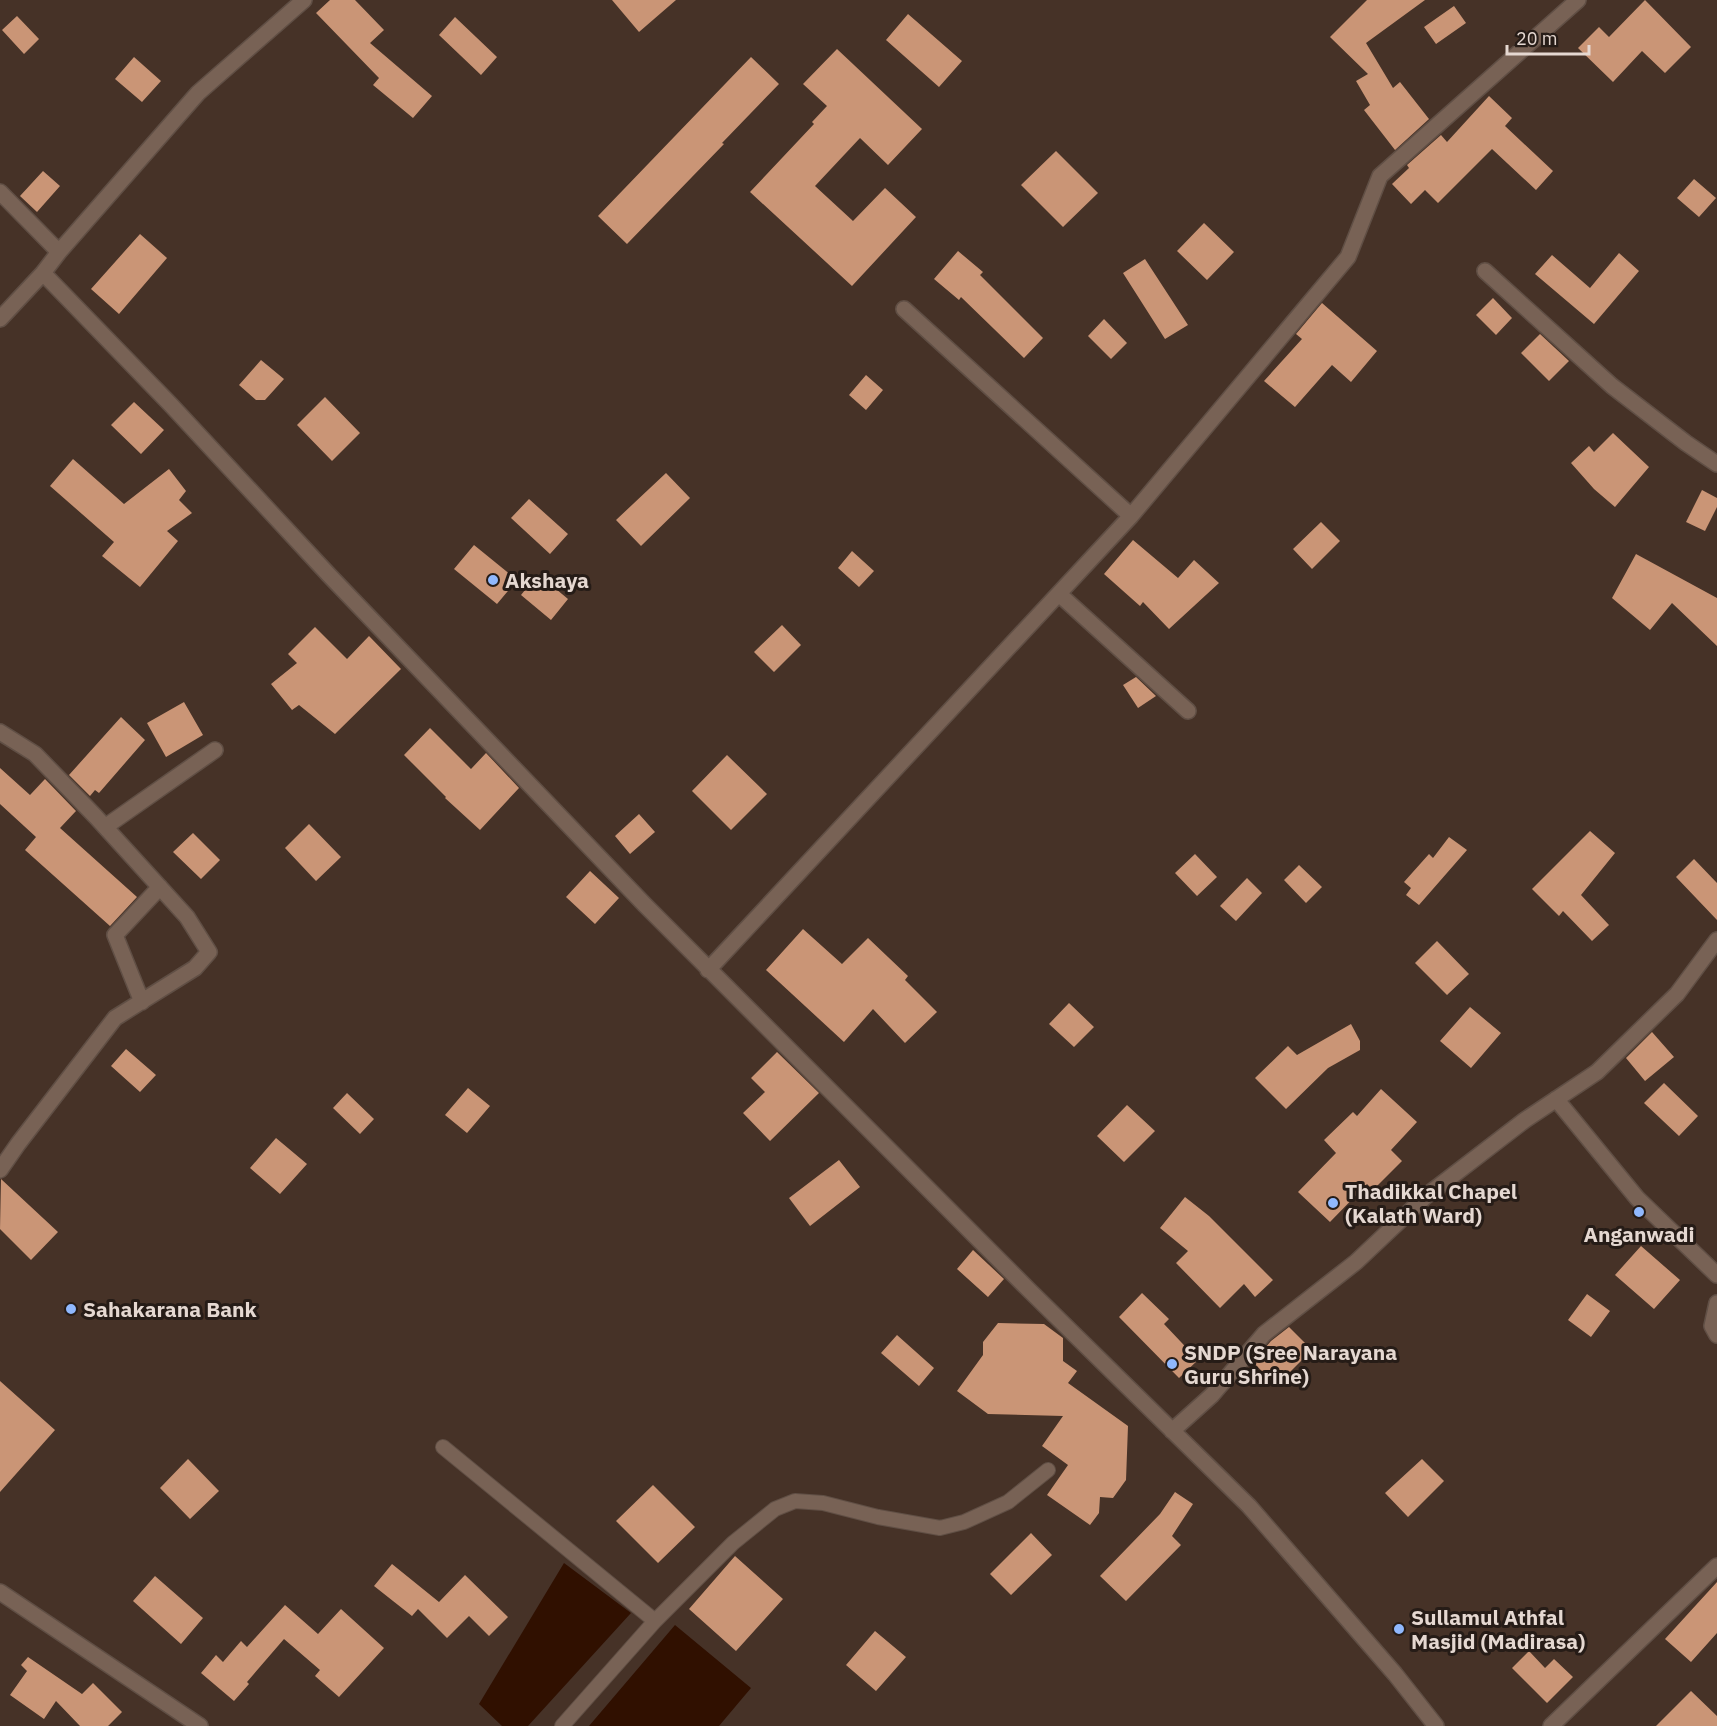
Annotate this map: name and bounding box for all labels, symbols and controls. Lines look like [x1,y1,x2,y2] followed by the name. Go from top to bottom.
[1507,18,1590,56] scale bar
[1516,27,1558,50] text: 20 m
[505,566,589,594] place label: Akshaya
[486,573,500,587] marker: Akshaya
[1345,1177,1517,1229] place label: Thadikkal Chapel (Kalath Ward)
[1326,1196,1340,1210] marker: Thadikkal Chapel (Kalath Ward)
[1632,1205,1646,1219] marker: Anganwadi
[1584,1220,1694,1248] place label: Anganwadi
[83,1295,258,1323] place label: Sahakarana Bank
[64,1302,78,1316] marker: Sahakarana Bank
[1184,1338,1397,1390] place label: SNDP (Sree Narayana Guru Shrine)
[1165,1357,1179,1371] marker: SNDP (Sree Narayana Guru Shrine)
[1411,1603,1585,1655] place label: Sullamul Athfal Masjid (Madirasa)
[1392,1622,1406,1636] marker: Sullamul Athfal Masjid (Madirasa)

